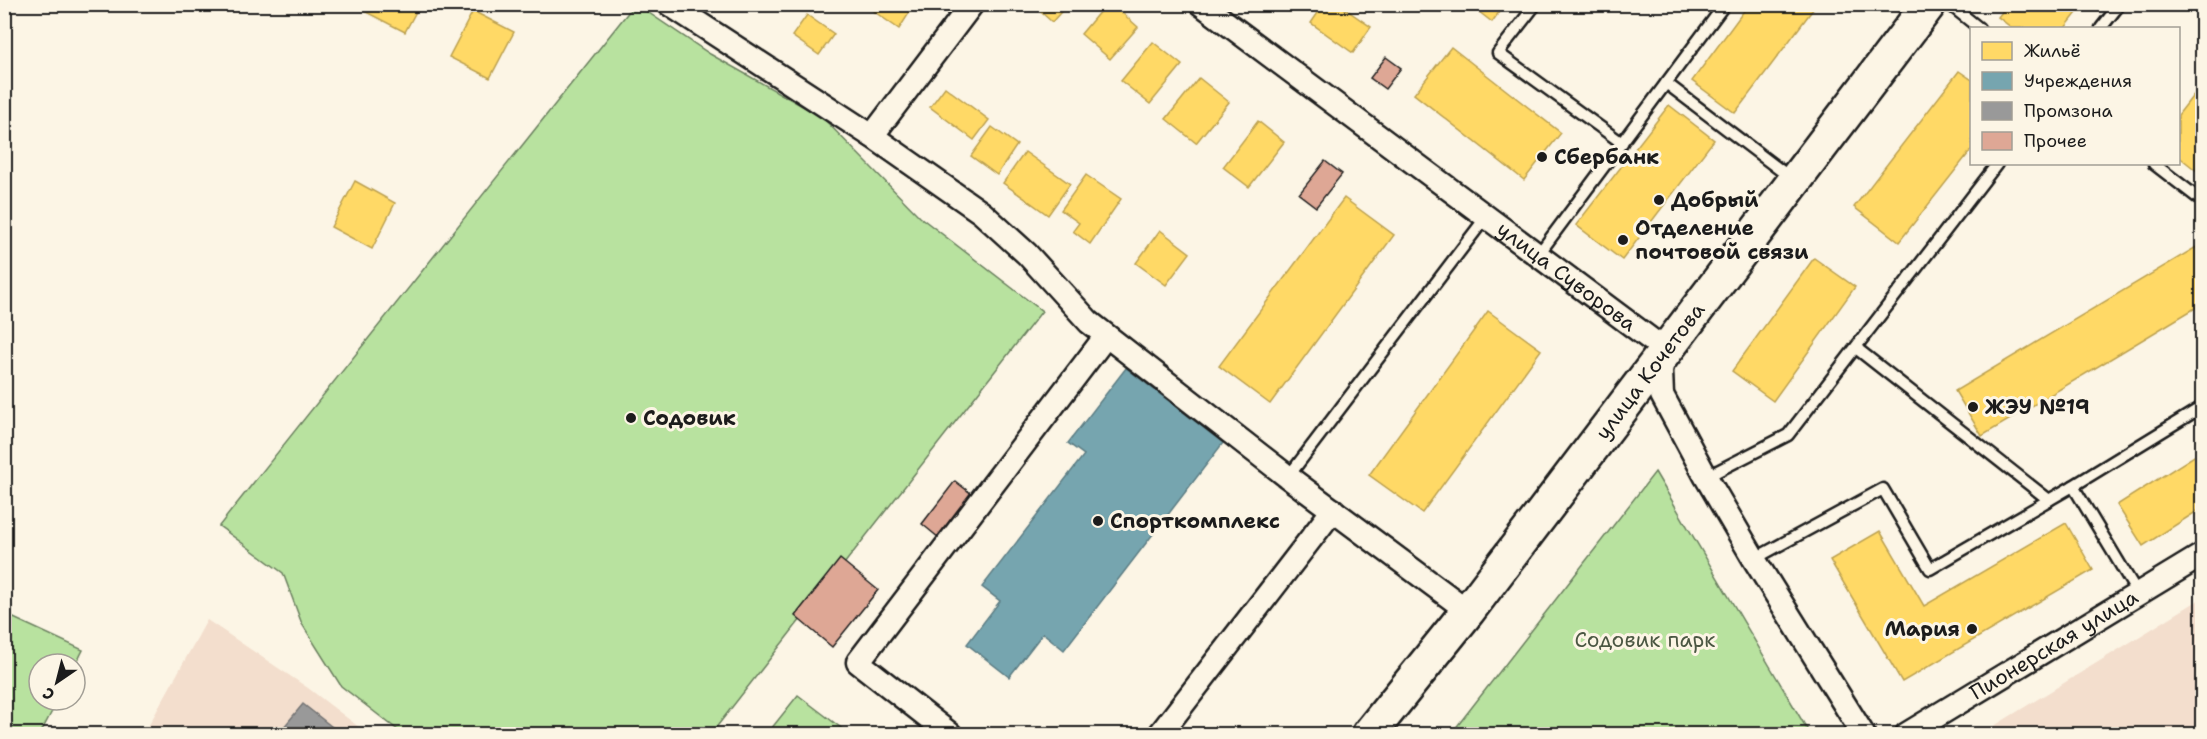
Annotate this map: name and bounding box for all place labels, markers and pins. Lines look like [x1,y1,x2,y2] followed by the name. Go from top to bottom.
[1554,143,1659,171] place label: Сбербанк
[1535,150,1549,164] marker: Сбербанк
[1671,186,1759,214] place label: Добрый
[1652,193,1666,207] marker: Добрый
[1635,214,1809,266] place label: Отделение почтовой связи
[1616,233,1630,247] marker: Отделение почтовой связи
[1985,393,2090,421] place label: ЖЭУ №19
[1966,400,1980,414] marker: ЖЭУ №19
[643,404,736,432] place label: Содовик
[624,411,638,425] marker: Содовик
[1110,507,1280,535] place label: Спорткомплекс
[1091,514,1105,528] marker: Спорткомплекс
[1884,615,1960,643] place label: Мария
[1965,622,1979,636] marker: Мария

